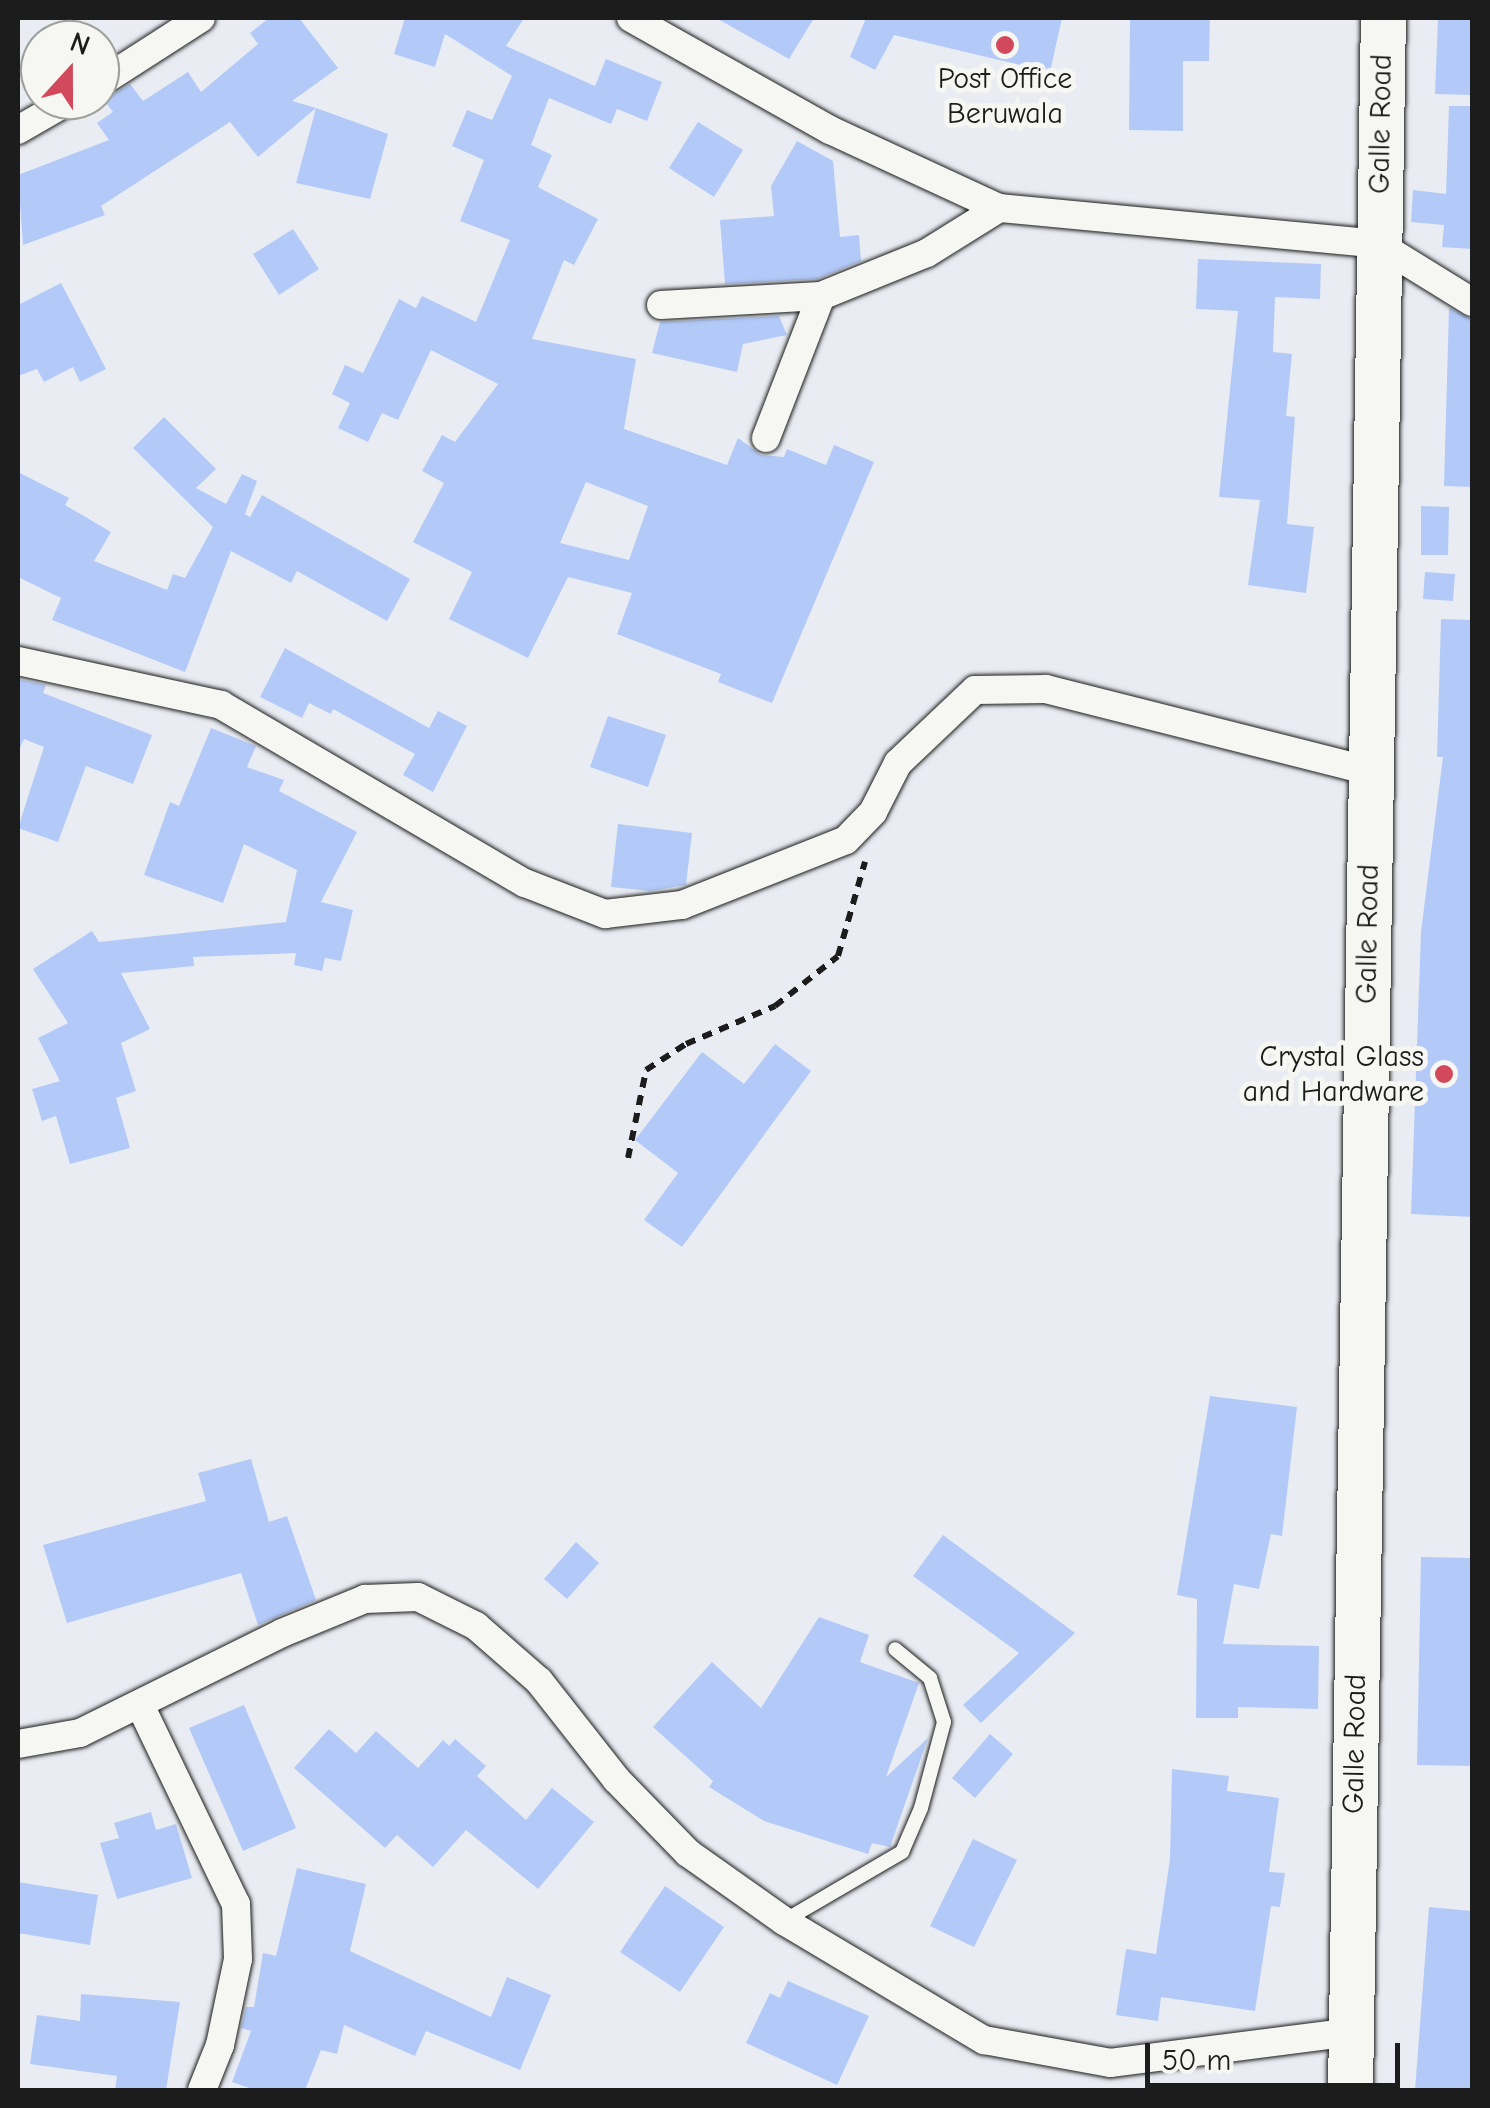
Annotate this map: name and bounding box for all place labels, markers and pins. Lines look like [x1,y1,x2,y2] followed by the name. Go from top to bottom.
[994,34,1016,56] marker: Post Office Beruwala
[938,61,1072,132] place label: Post Office Beruwala
[1243,1039,1424,1110] place label: Crystal Glass and Hardware
[1433,1063,1455,1085] marker: Crystal Glass and Hardware

